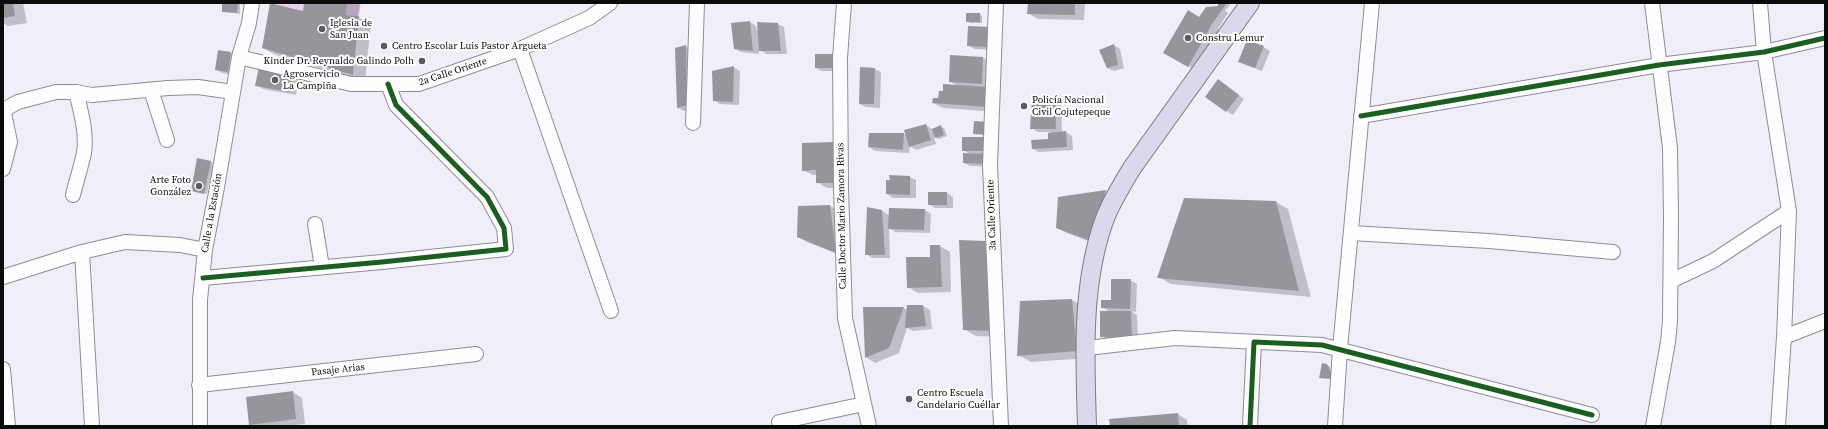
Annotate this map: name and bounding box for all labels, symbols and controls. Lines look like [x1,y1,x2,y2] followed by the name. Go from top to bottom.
[330,17,372,40] place label: Iglesia de San Juan
[317,24,327,34] marker: Iglesia de San Juan
[1196,32,1264,44] place label: Constru Lemur
[1183,33,1193,43] marker: Constru Lemur
[392,40,547,52] place label: Centro Escolar Luis Pastor Argueta
[379,41,389,51] marker: Centro Escolar Luis Pastor Argueta
[264,55,414,67] place label: Kinder Dr. Reynaldo Galindo Polh
[417,55,489,89] street label: 2a Calle Oriente
[417,56,427,66] marker: Kinder Dr. Reynaldo Galindo Polh
[283,68,340,92] place label: Agroservicio La Campiña
[270,75,280,85] marker: Agroservicio La Campiña
[1032,94,1110,118] place label: Policía Nacional Civil Cojutepeque
[1019,101,1029,111] marker: Policía Nacional Civil Cojutepeque
[835,143,849,289] street label: Calle Doctor Mario Zamora Rivas
[199,172,225,254] street label: Calle a la Estación
[150,174,191,198] place label: Arte Foto González
[985,179,999,251] street label: 3a Calle Oriente
[194,181,204,191] marker: Arte Foto González
[311,361,365,379] street label: Pasaje Arias
[917,387,1000,410] place label: Centro Escuela Candelario Cuéllar
[904,394,914,404] marker: Centro Escuela Candelario Cuéllar

